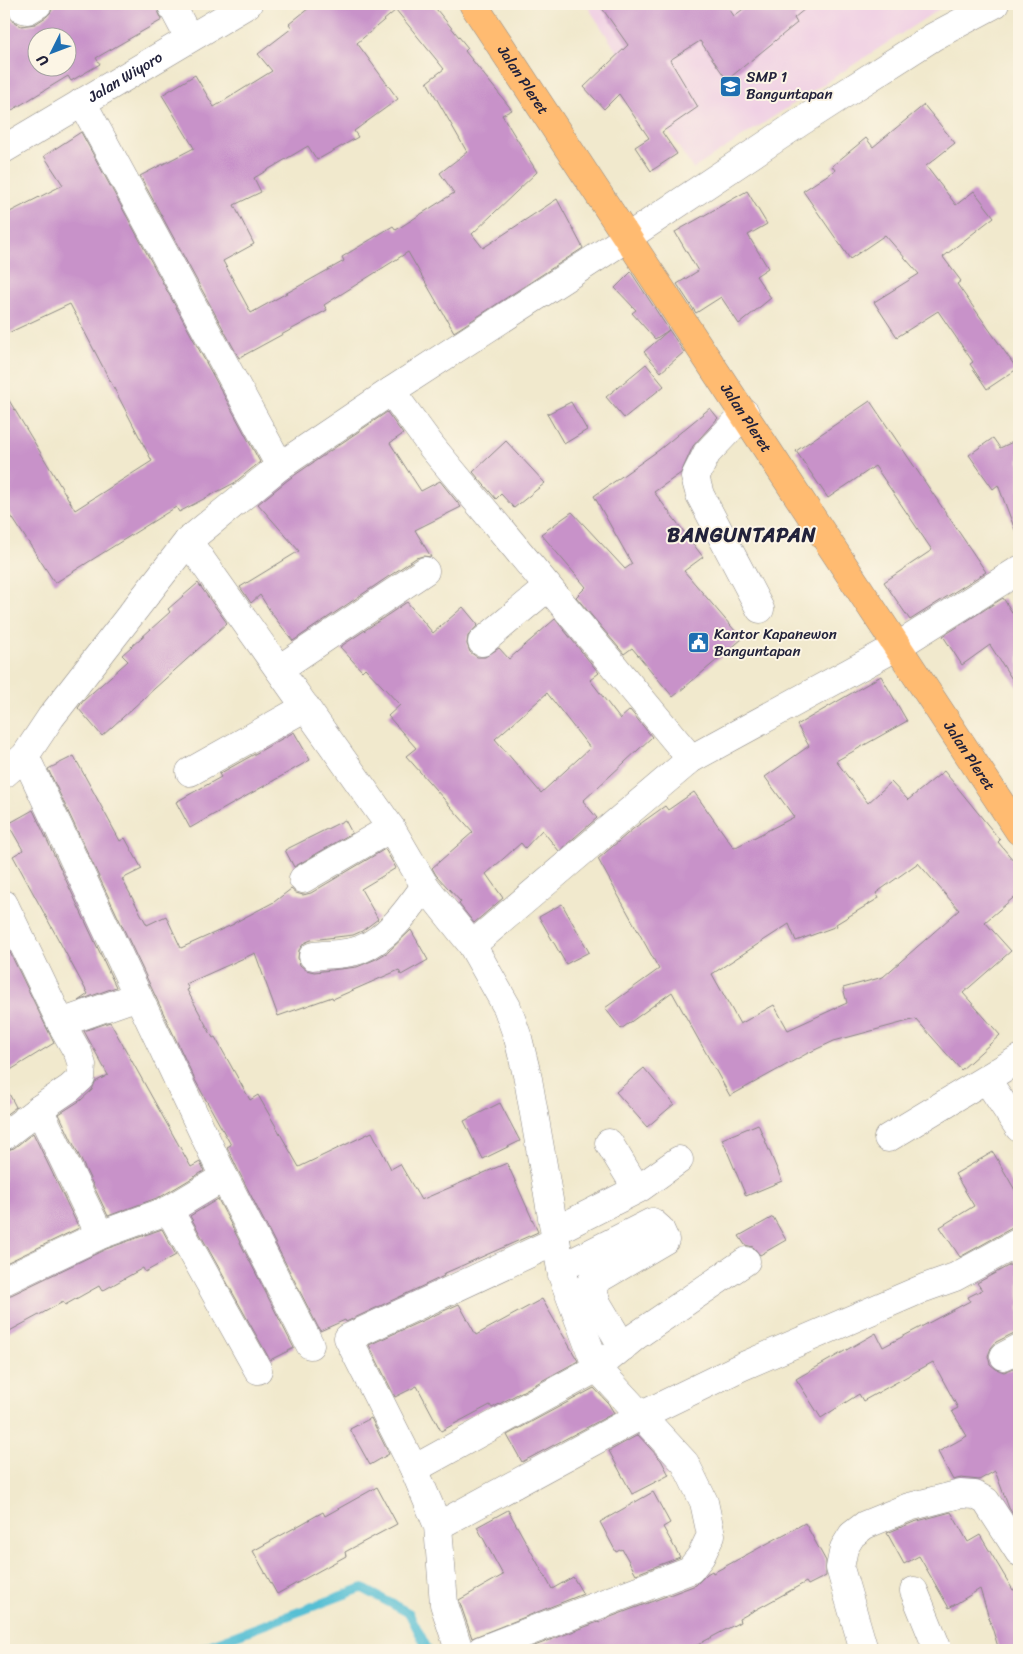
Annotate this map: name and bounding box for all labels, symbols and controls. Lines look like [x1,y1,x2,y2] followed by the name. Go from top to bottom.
[28,28,78,78] north arrow
[490,39,556,120] street label: Jalan Pleret
[82,44,168,110] street label: Jalan Wiyoro
[30,48,55,72] text: U
[746,64,833,107] place label: SMP 1 Banguntapan
[718,74,742,98] school or university icon: SMP 1 Banguntapan
[713,377,779,458] street label: Jalan Pleret
[667,518,817,553] district label: BANGUNTAPAN
[714,621,837,664] place label: Kantor Kapanewon Banguntapan
[686,631,710,655] public building icon: Kantor Kapanewon Banguntapan
[936,715,1002,796] street label: Jalan Pleret

